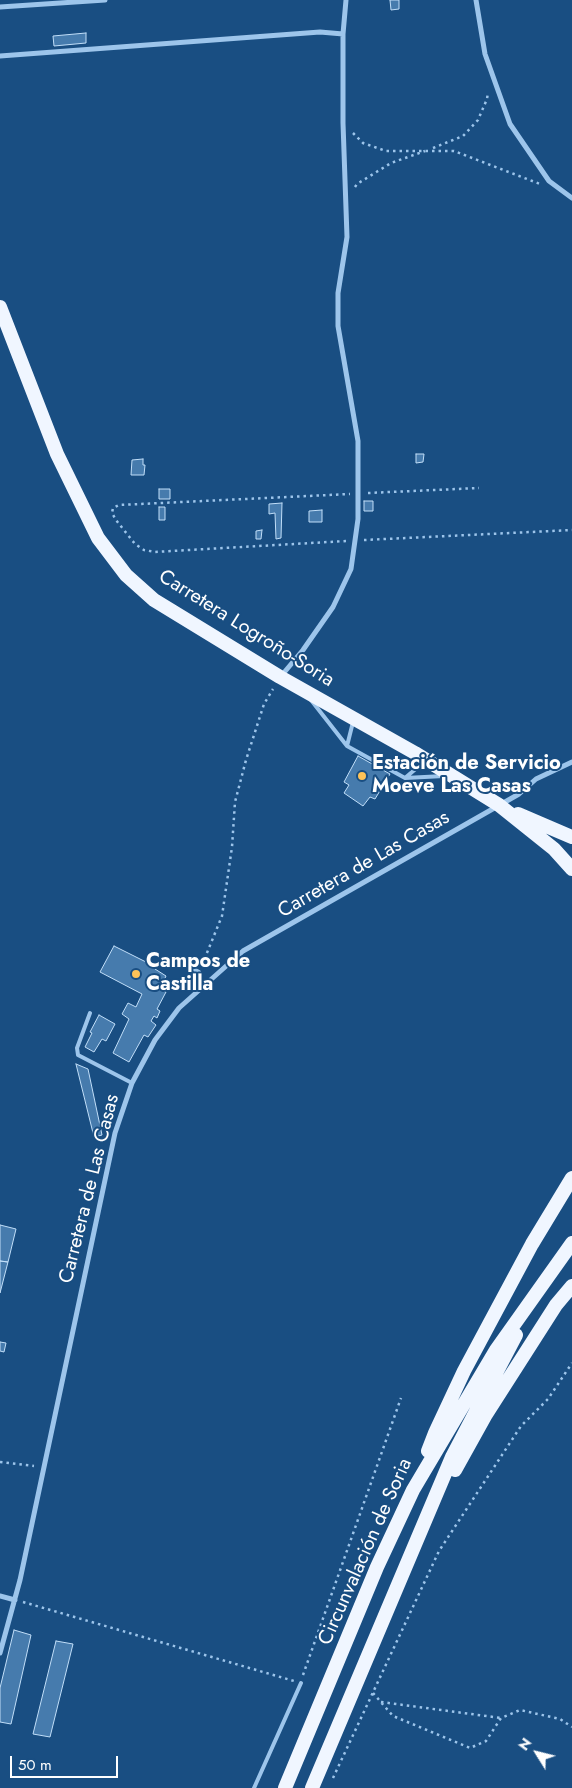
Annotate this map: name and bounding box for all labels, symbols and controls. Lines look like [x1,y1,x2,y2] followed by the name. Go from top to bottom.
[154,565,338,693] street label: Carretera Logroño-Soria
[372,752,561,799] place label: Estación de Servicio Moeve Las Casas
[356,770,368,782] marker: Estación de Servicio Moeve Las Casas
[274,806,454,924] street label: Carretera de Las Casas
[146,950,250,997] place label: Campos de Castilla
[130,968,142,980] marker: Campos de Castilla
[55,1092,125,1286] street label: Carretera de Las Casas
[314,1455,418,1649] street label: Circunvalación de Soria
[512,1728,562,1778] north arrow
[514,1734,536,1755] text: N
[12,1746,120,1778] scale bar
[18,1754,52,1776] text: 50 m

